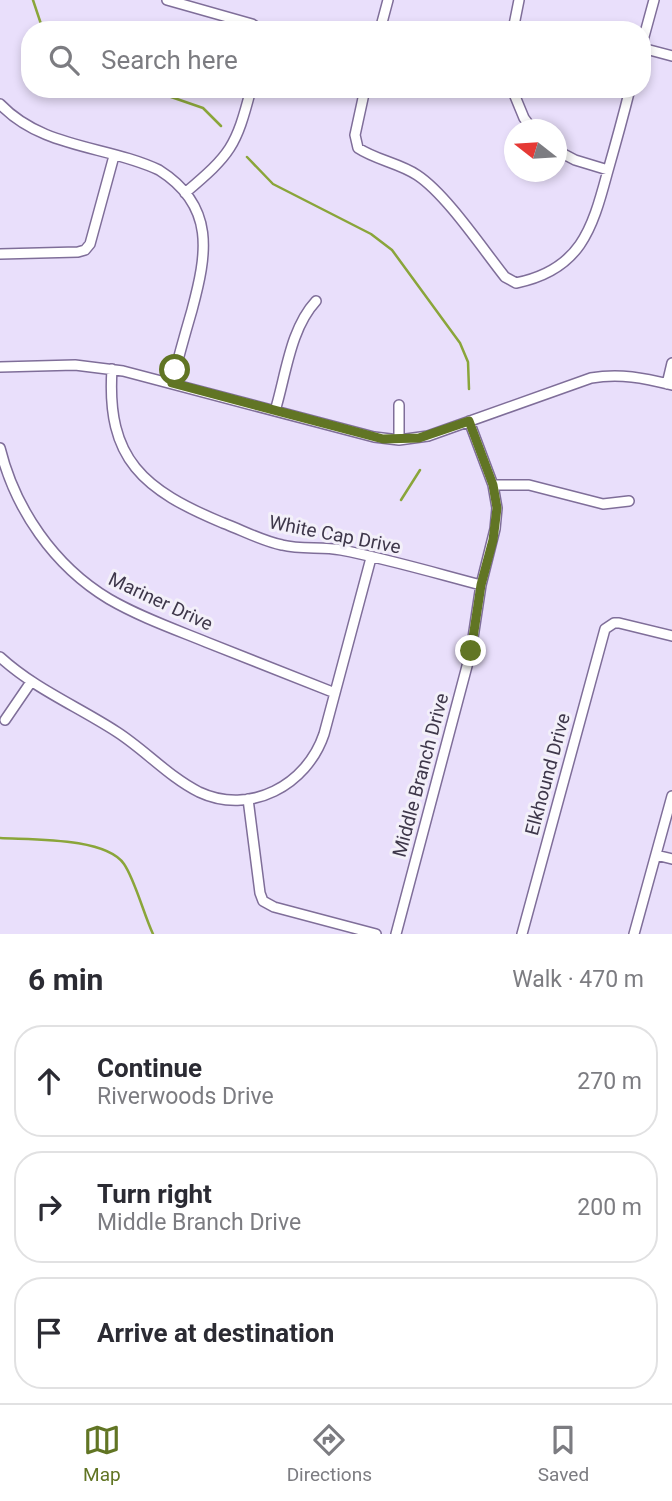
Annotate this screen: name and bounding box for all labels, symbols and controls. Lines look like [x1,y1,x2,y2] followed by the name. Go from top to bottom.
[21,21,651,98] search box
[45,41,83,79] icon: search
[101,45,238,75] text: Search here
[504,119,567,182] north arrow
[159,354,190,385] route start
[267,510,403,559] street label: White Cap Drive
[105,567,217,636] street label: Mariner Drive
[455,635,486,666] route end
[388,691,453,860] street label: Middle Branch Drive
[520,711,575,838] street label: Elkhound Drive
[28,962,103,997] text: 6 min
[512,966,644,993] text: Walk · 470 m
[97,1053,202,1083] text: Continue
[30,1062,68,1100] icon: ahead
[577,1068,642,1095] text: 270 m
[97,1083,274,1110] text: Riverwoods Drive
[97,1179,212,1209] text: Turn right
[30,1188,68,1226] icon: right
[577,1194,642,1221] text: 200 m
[97,1209,301,1236] text: Middle Branch Drive
[30,1314,68,1352] icon: arrive
[97,1318,334,1348] text: Arrive at destination
[83,1421,121,1486] tab: Map
[287,1421,372,1486] tab: Directions
[538,1421,589,1486] tab: Saved

